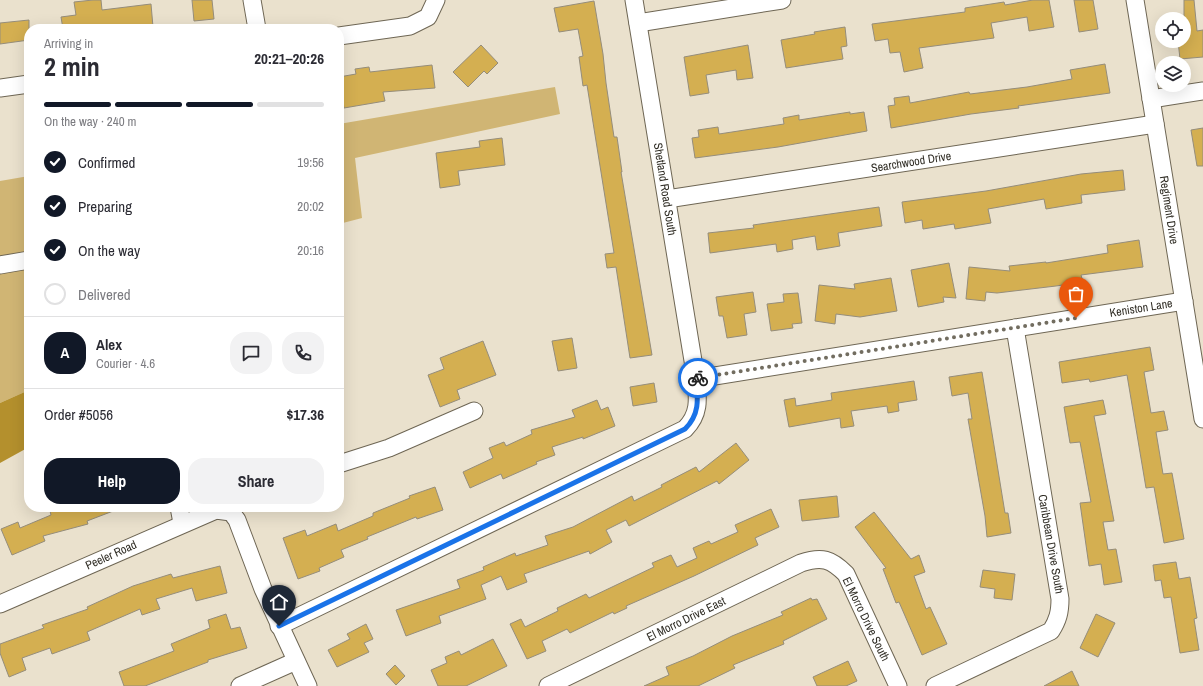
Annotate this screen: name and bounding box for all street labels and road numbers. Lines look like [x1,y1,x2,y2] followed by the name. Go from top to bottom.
[650,142,680,236] street label: Shetland Road South
[870,148,952,176] street label: Searchwood Drive
[1156,175,1182,245] street label: Regiment Drive
[1108,295,1174,321] street label: Keniston Lane
[1034,493,1068,595] street label: Caribbean Drive South
[83,537,139,573] street label: Peeler Road
[839,574,893,664] street label: El Morro Drive South
[644,593,728,645] street label: El Morro Drive East

